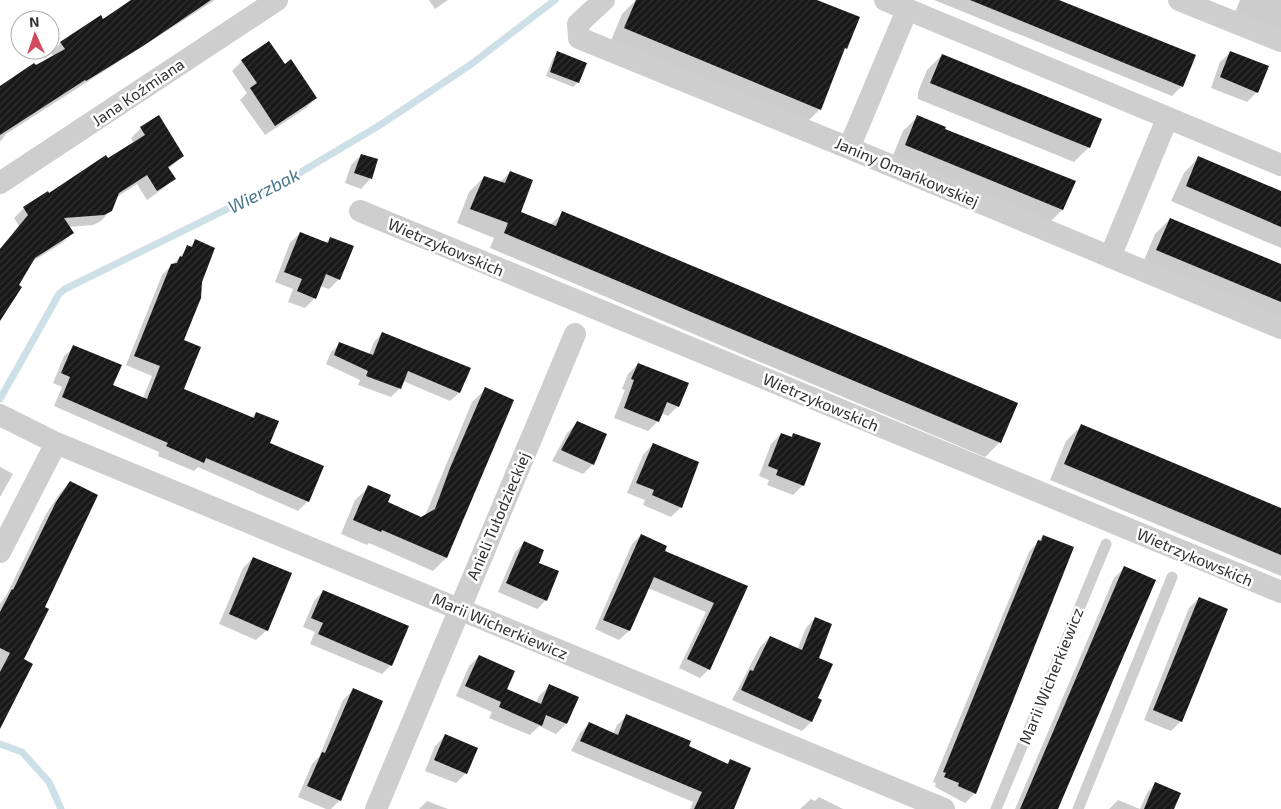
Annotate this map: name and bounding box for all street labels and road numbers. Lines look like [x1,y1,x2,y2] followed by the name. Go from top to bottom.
[88,54,187,129] street label: Jana Koźmiana
[832,133,982,211] street label: Janiny Omańkowskiej
[385,213,507,280] street label: Wietrzykowskich
[760,368,882,435] street label: Wietrzykowskich
[462,449,534,583] street label: Anieli Tułodzieckiej
[1134,523,1256,590] street label: Wietrzykowskich
[429,588,571,663] street label: Marii Wicherkiewicz
[1014,605,1087,747] street label: Marii Wicherkiewicz

